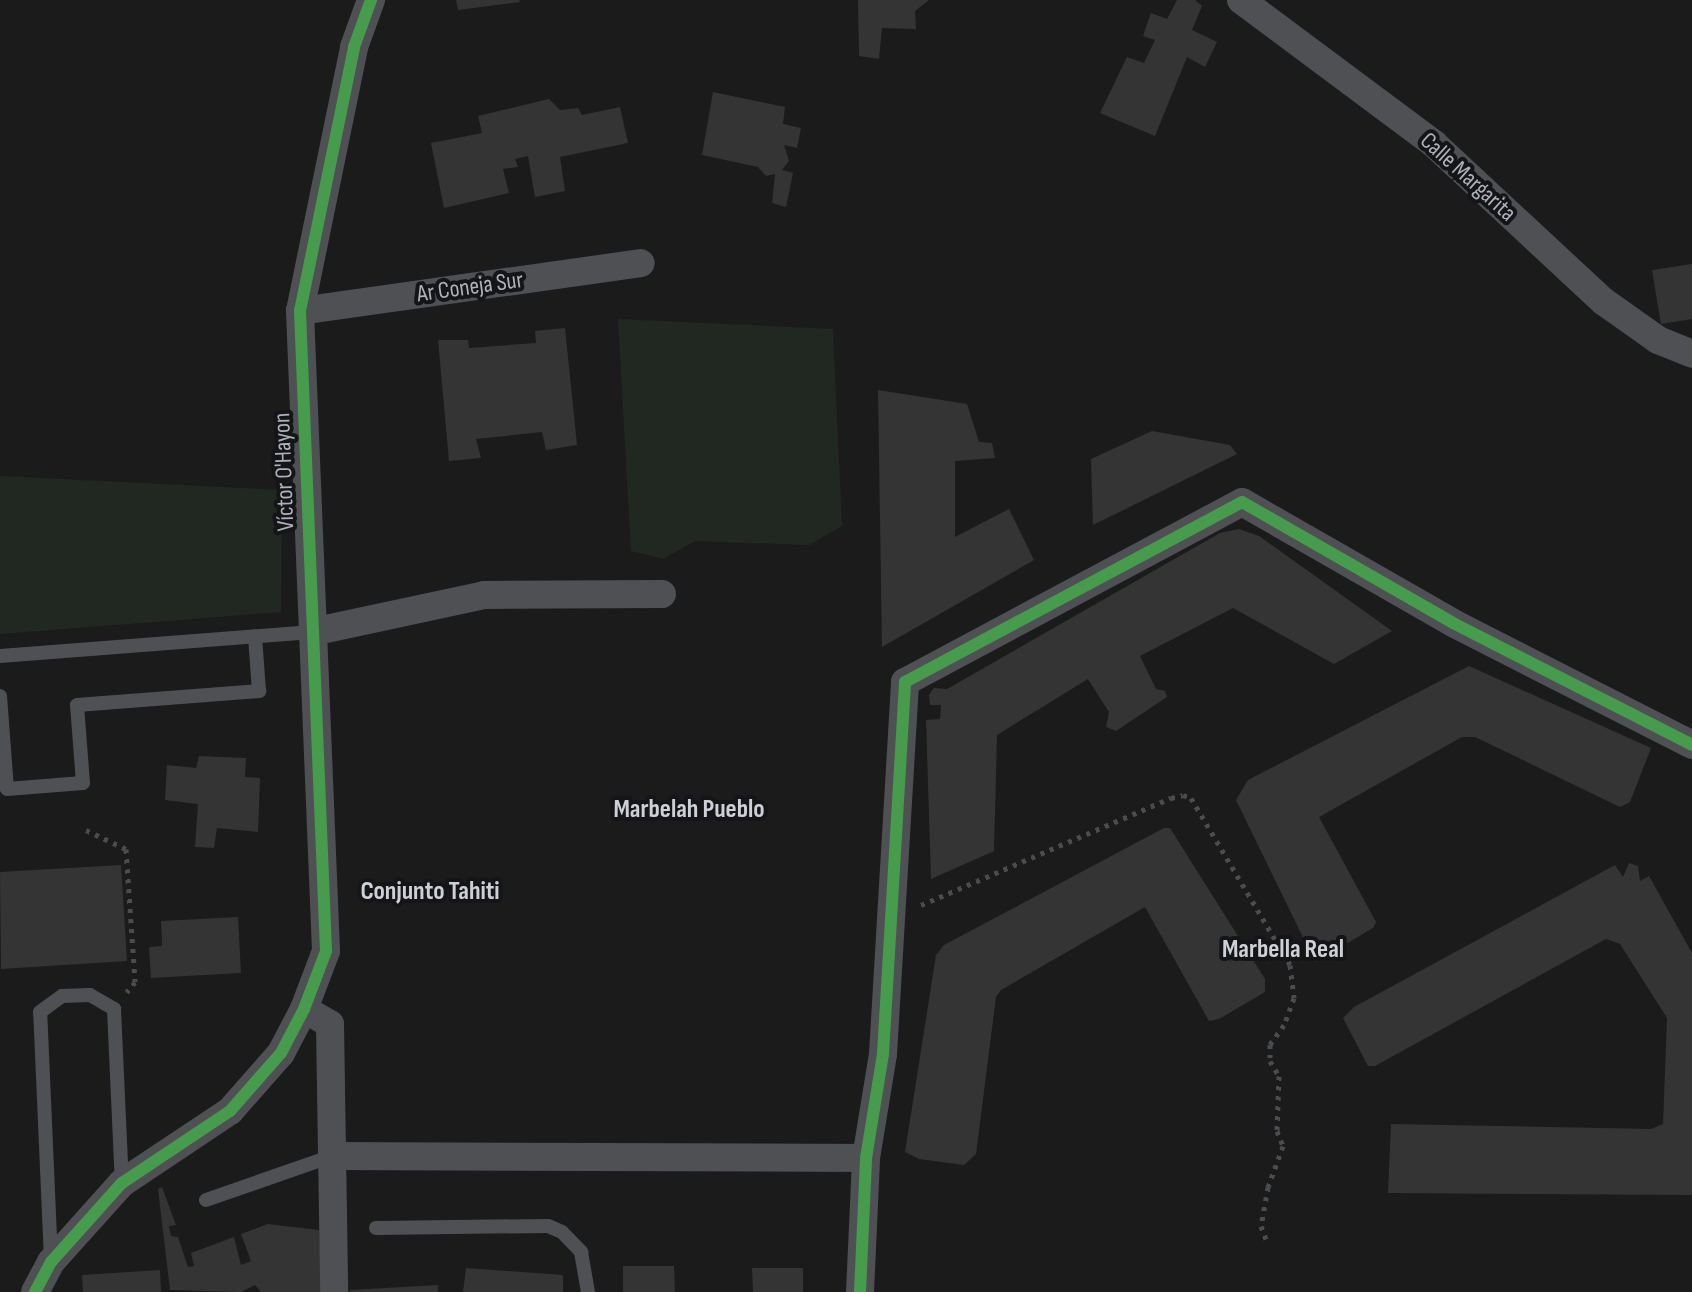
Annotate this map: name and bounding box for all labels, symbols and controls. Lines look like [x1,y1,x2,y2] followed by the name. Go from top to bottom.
[1414,127,1522,227] street label: Calle Margarita
[415,265,525,309] street label: Ar Coneja Sur
[268,412,300,532] street label: Víctor O'Hayon
[613,794,765,826] district label: Marbelah Pueblo
[360,876,500,908] district label: Conjunto Tahiti
[1222,934,1344,966] district label: Marbella Real

